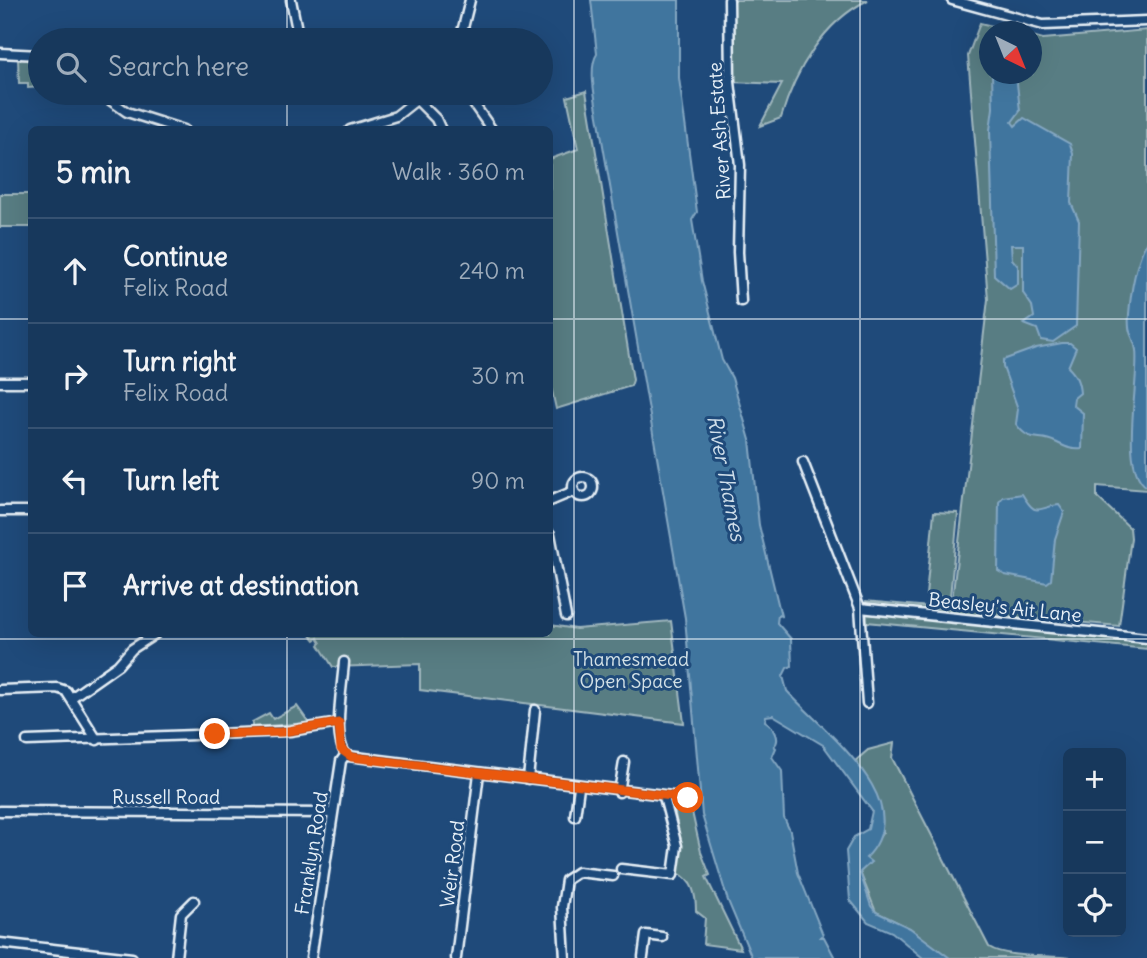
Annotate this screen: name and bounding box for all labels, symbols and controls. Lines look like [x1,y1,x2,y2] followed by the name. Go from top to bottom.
[979,21,1042,84] north arrow
[28,28,553,105] search box
[52,48,90,86] icon: search
[108,50,249,83] text: Search here
[702,61,736,201] street label: River Ash Estate
[56,153,131,191] text: 5 min
[392,157,525,186] text: Walk · 360 m
[123,240,228,273] text: Continue
[56,252,94,290] icon: ahead
[459,256,525,285] text: 240 m
[123,273,228,302] text: Felix Road
[123,345,236,378] text: Turn right
[56,357,94,395] icon: right
[471,361,525,390] text: 30 m
[123,378,228,407] text: Felix Road
[701,413,752,544] water label: River Thames
[56,462,94,500] icon: left
[123,464,219,497] text: Turn left
[471,466,525,495] text: 90 m
[56,567,94,605] icon: arrive
[123,569,359,602] text: Arrive at destination
[927,587,1083,627] street label: Beasley's Ait Lane
[573,647,689,693] park label: Thamesmead Open Space
[199,718,230,749] route end
[1063,748,1126,937] map controls
[1063,748,1126,811] button: +
[672,782,703,813] route start
[112,785,220,809] street label: Russell Road
[289,790,333,916] street label: Franklyn Road
[1063,811,1126,874] button: −
[435,819,469,909] street label: Weir Road
[1063,874,1126,937] button: locate

